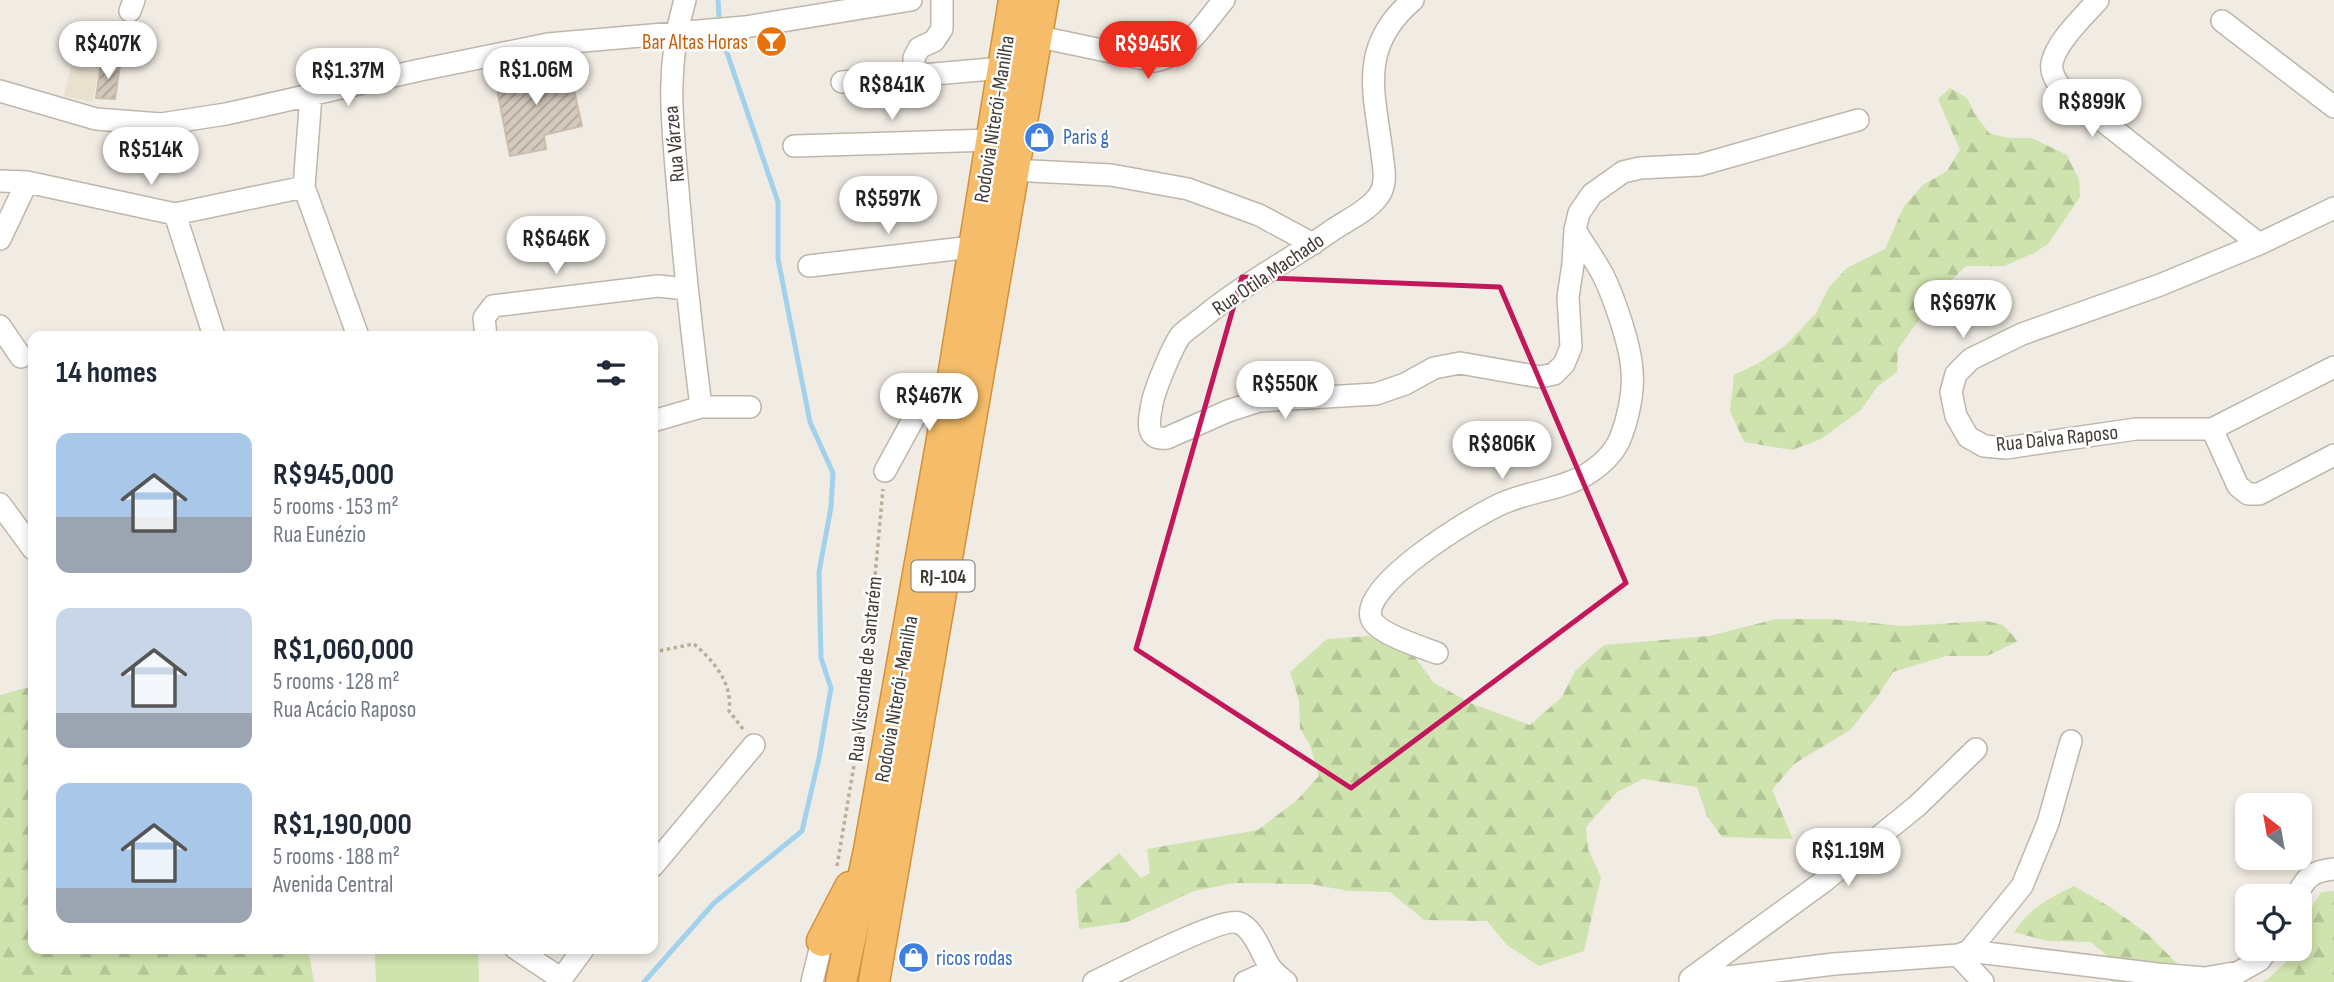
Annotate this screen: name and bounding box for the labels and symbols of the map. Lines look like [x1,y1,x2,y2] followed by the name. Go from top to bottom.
[51,22,165,81] pin: R$407K
[1091,22,1205,81] pin: R$945K
[754,25,788,59] bar icon: Bar Altas Horas
[642,30,748,55] place label: Bar Altas Horas
[969,34,1020,204] street label: Rodovia Niterói-Manilha
[283,48,413,108] pin: R$1.37M
[471,48,601,107] pin: R$1.06M
[835,62,949,122] pin: R$841K
[2035,80,2149,139] pin: R$899K
[659,105,690,183] street label: Rua Várzea
[1023,120,1057,154] shop icon: Paris g
[1063,125,1109,150] place label: Paris g
[94,128,208,187] pin: R$514K
[831,176,945,236] pin: R$597K
[499,216,613,276] pin: R$646K
[1208,228,1329,321] street label: Rua Otila Machado
[1906,280,2020,340] pin: R$697K
[1228,362,1342,421] pin: R$550K
[872,374,986,433] pin: R$467K
[1995,420,2119,457] street label: Rua Dalva Raposo
[1445,421,1559,481] pin: R$806K
[912,561,974,592] road number: RJ-104
[843,575,888,763] street label: Rua Visconde de Santarém
[870,614,923,784] street label: Rodovia Niterói-Manilha
[2235,793,2312,870] north arrow
[1783,828,1913,888] pin: R$1.19M
[896,941,930,975] shop icon: ricos rodas
[936,946,1013,971] place label: ricos rodas

